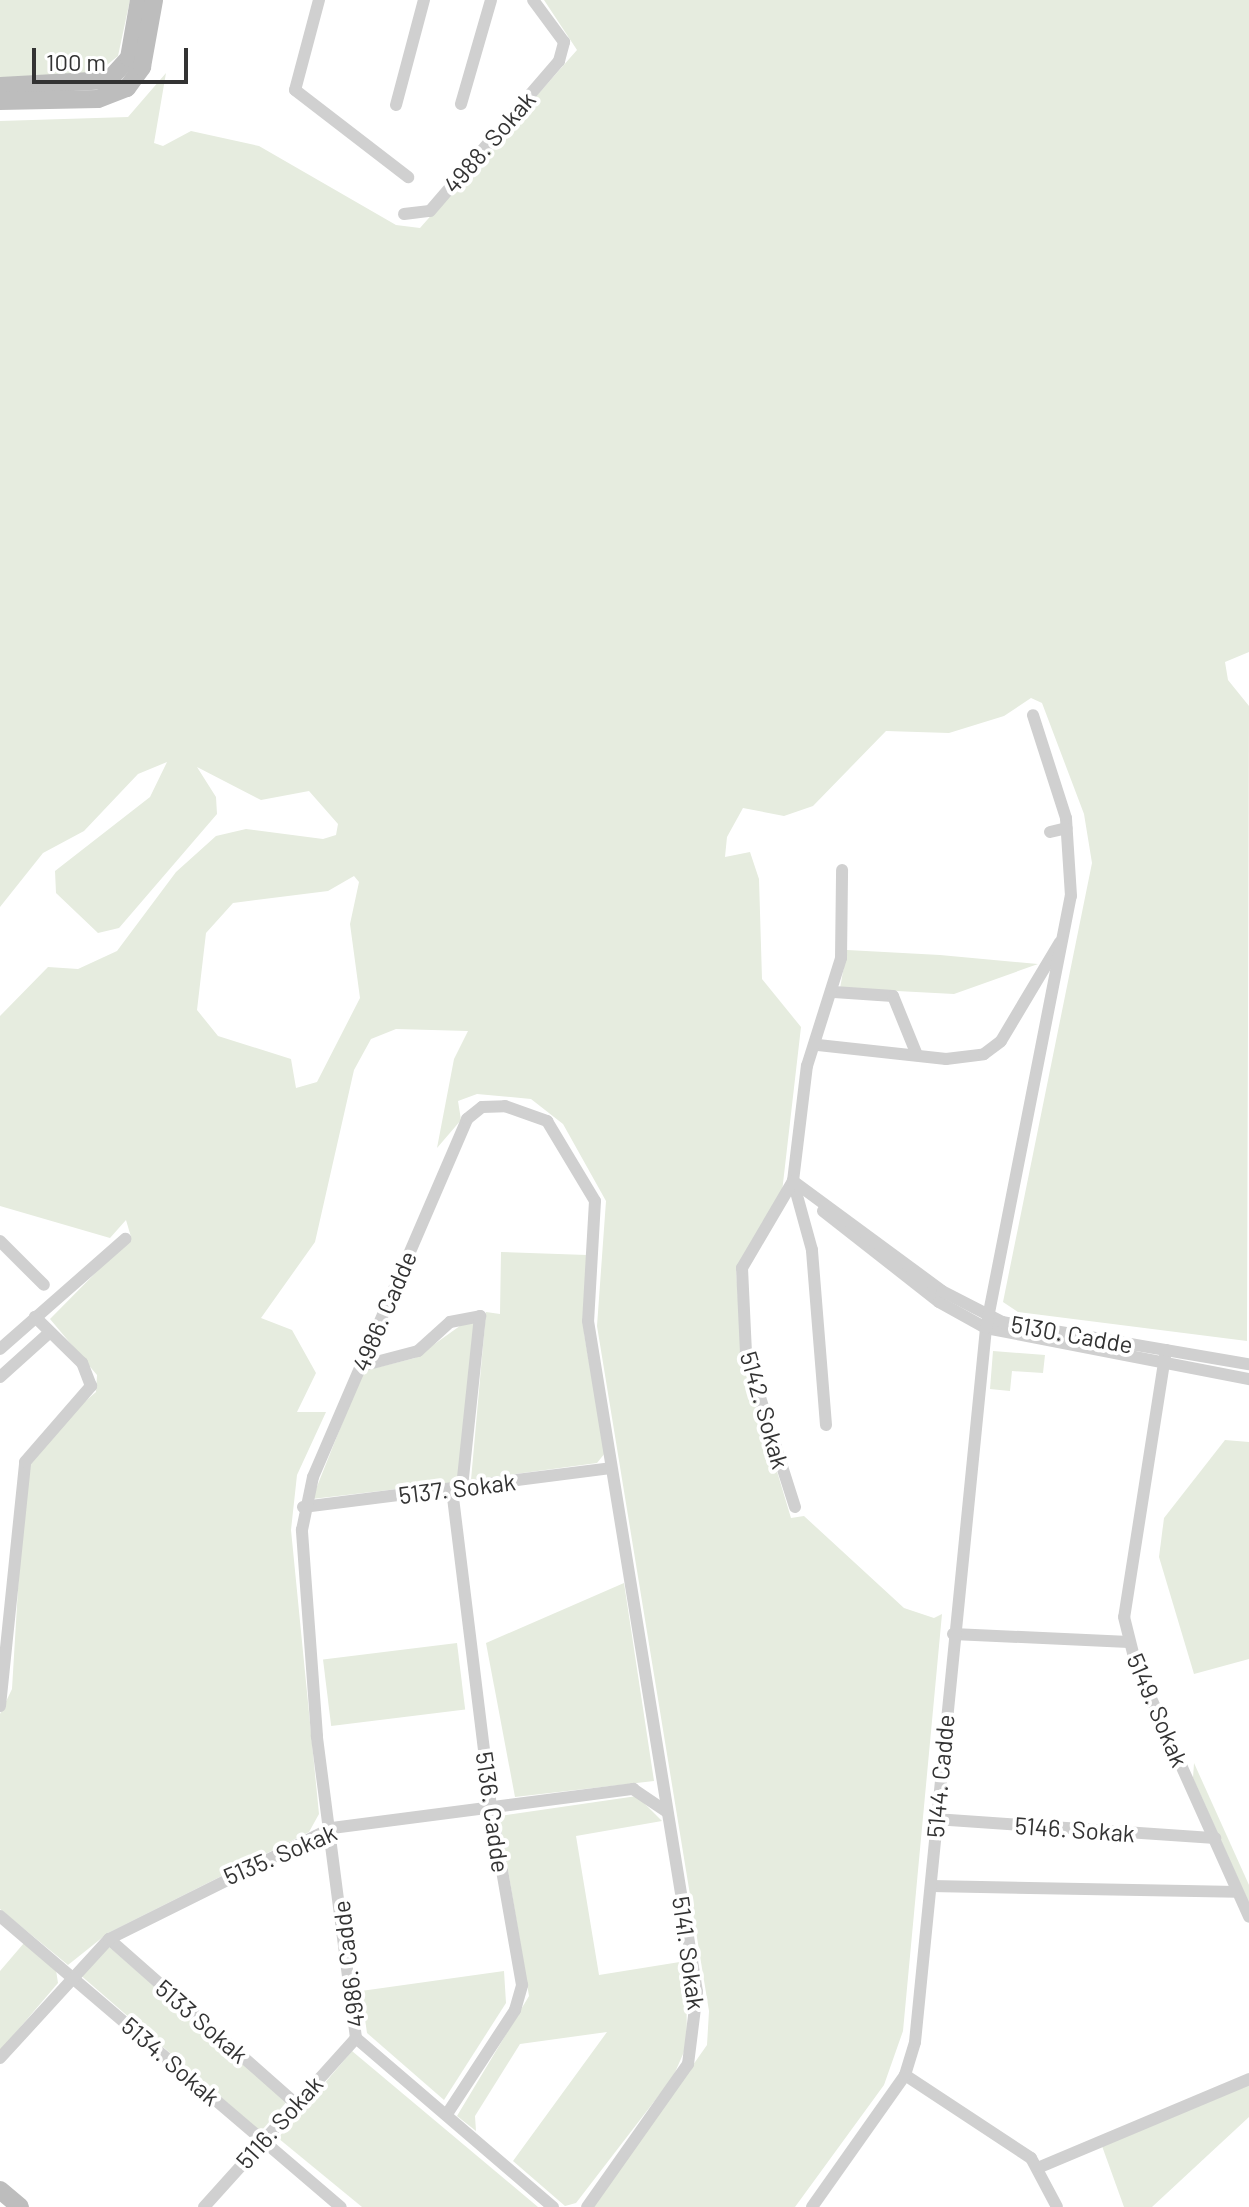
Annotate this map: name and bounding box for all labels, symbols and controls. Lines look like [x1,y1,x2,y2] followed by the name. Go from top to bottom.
[36,32,192,82] scale bar
[46,47,106,76] text: 100 m
[437,85,541,199] street label: 4988. Sokak
[346,1247,422,1375] street label: 4986. Cadde
[1009,1309,1135,1359] street label: 5130. Cadde
[735,1348,795,1472] street label: 5142. Sokak
[397,1467,517,1509] street label: 5137. Sokak
[1121,1649,1195,1771] street label: 5149. Sokak
[920,1713,960,1839] street label: 5144. Cadde
[470,1750,516,1874] street label: 5136. Cadde
[1014,1810,1136,1848] street label: 5146. Sokak
[219,1817,341,1891] street label: 5135. Sokak
[667,1894,711,2012] street label: 5141. Sokak
[326,1899,370,2029] street label: 4986. Cadde
[150,1973,254,2069] street label: 5133 Sokak
[116,2011,226,2111] street label: 5134. Sokak
[230,2069,328,2175] street label: 5116. Sokak

